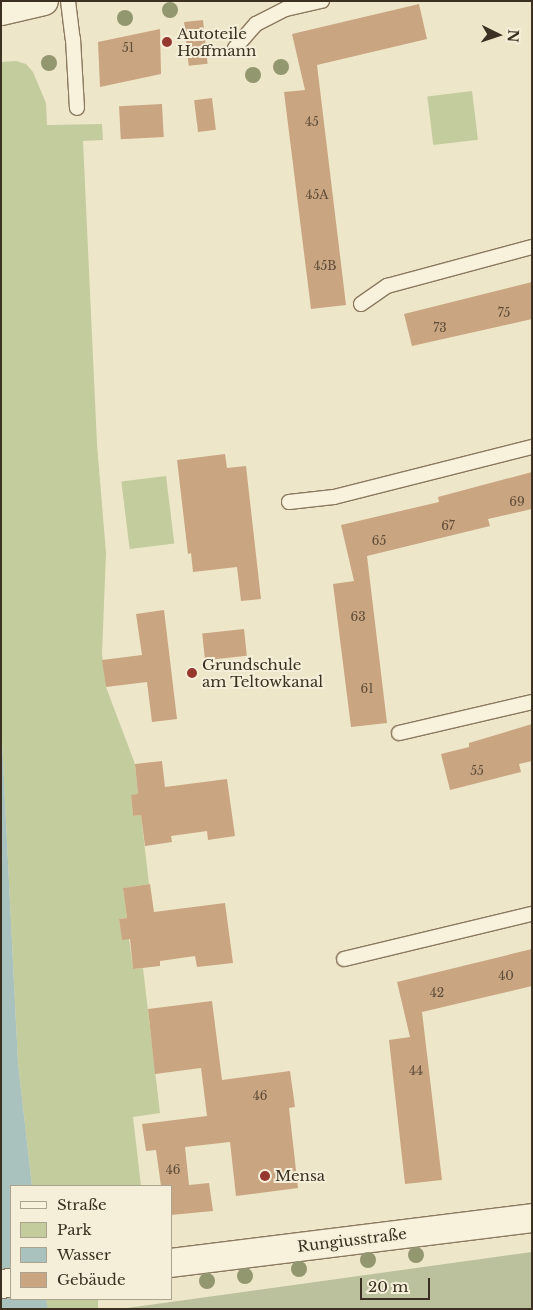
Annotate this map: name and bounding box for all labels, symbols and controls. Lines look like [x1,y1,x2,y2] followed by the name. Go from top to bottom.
[473,10,523,60] north arrow
[177,24,256,59] place label: Autoteile Hoffmann
[504,29,522,43] text: N
[161,36,173,48] marker: Autoteile Hoffmann
[122,41,134,55] house number: 51
[305,115,319,129] house number: 45
[305,188,329,202] house number: 45A
[313,259,337,273] house number: 45B
[498,306,510,320] house number: 75
[433,321,447,335] house number: 73
[509,495,525,509] house number: 69
[441,519,455,533] house number: 67
[372,534,386,548] house number: 65
[350,610,366,624] house number: 63
[202,655,324,690] place label: Grundschule am Teltowkanal
[186,667,198,679] marker: Grundschule am Teltowkanal
[360,682,374,696] house number: 61
[470,764,484,778] house number: 55
[498,969,514,983] house number: 40
[430,986,444,1000] house number: 42
[409,1064,423,1078] house number: 44
[253,1089,267,1103] house number: 46
[166,1163,180,1177] house number: 46
[275,1167,325,1185] place label: Mensa
[259,1170,271,1182] marker: Mensa
[10,1185,172,1300] legend
[57,1195,107,1214] text: Straße
[57,1220,92,1239] text: Park
[296,1224,408,1256] street label: Rungiusstraße
[57,1245,111,1264] text: Wasser
[363,1268,433,1300] scale bar
[57,1270,126,1289] text: Gebäude
[368,1277,408,1296] text: 20 m

